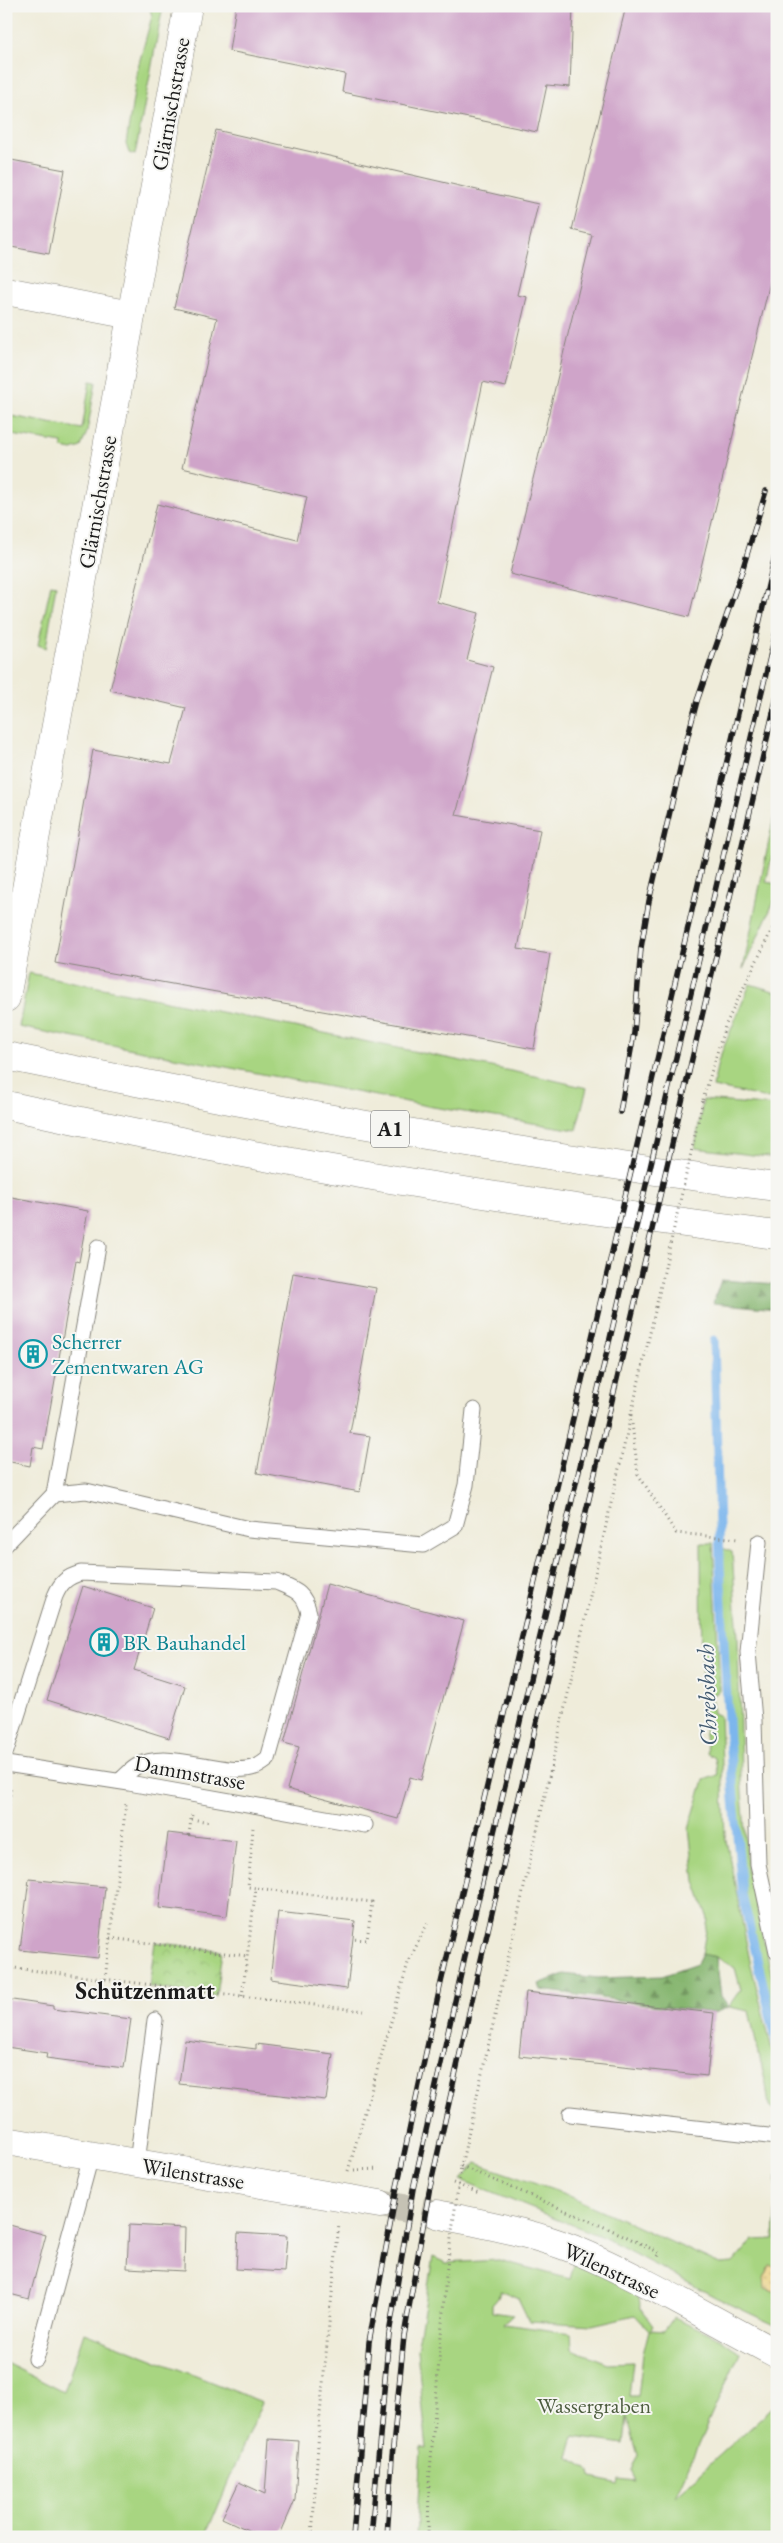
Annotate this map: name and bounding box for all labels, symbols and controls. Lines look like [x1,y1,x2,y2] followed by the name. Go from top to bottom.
[145,35,197,173] street label: Glärnischstrasse
[72,433,124,571] street label: Glärnischstrasse
[371,1110,409,1148] road number: A1
[52,1327,204,1381] place label: Scherrer Zementwaren AG
[18,1339,48,1369] building icon: Scherrer Zementwaren AG
[89,1627,119,1657] building icon: BR Bauhandel
[123,1628,246,1657] place label: BR Bauhandel
[689,1643,724,1746] water label: Chrebsbach
[132,1748,248,1797] street label: Dammstrasse
[75,1975,215,2006] district label: Schützenmatt
[140,2151,247,2196] street label: Wilenstrasse
[559,2235,665,2306] street label: Wilenstrasse
[537,2391,651,2420] park label: Wassergraben

